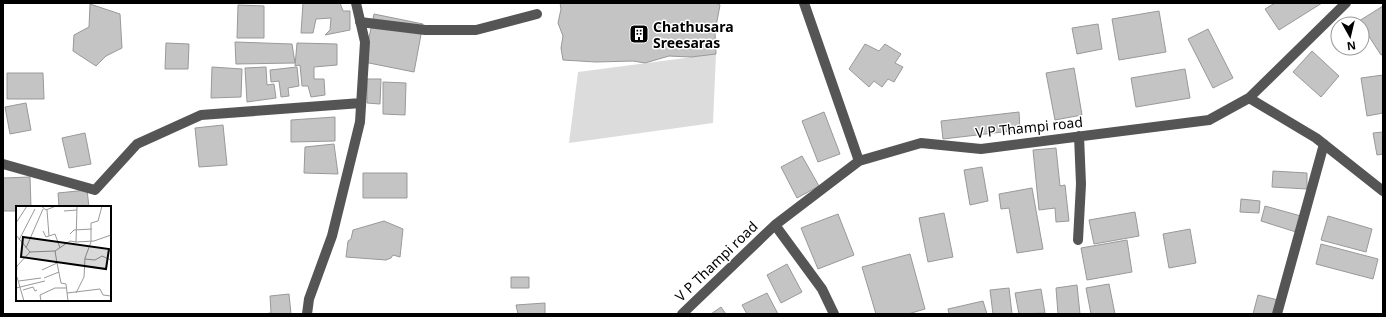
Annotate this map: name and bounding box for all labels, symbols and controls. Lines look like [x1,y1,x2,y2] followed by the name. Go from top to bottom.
[1330,16,1370,56] north arrow
[653,17,734,52] place label: Chathusara Sreesaras
[628,23,650,45] building icon: Chathusara Sreesaras
[1346,38,1357,54] text: N
[974,112,1084,142] street label: V P Thampi road
[16,206,111,301] inset map
[671,217,761,305] street label: V P Thampi road

